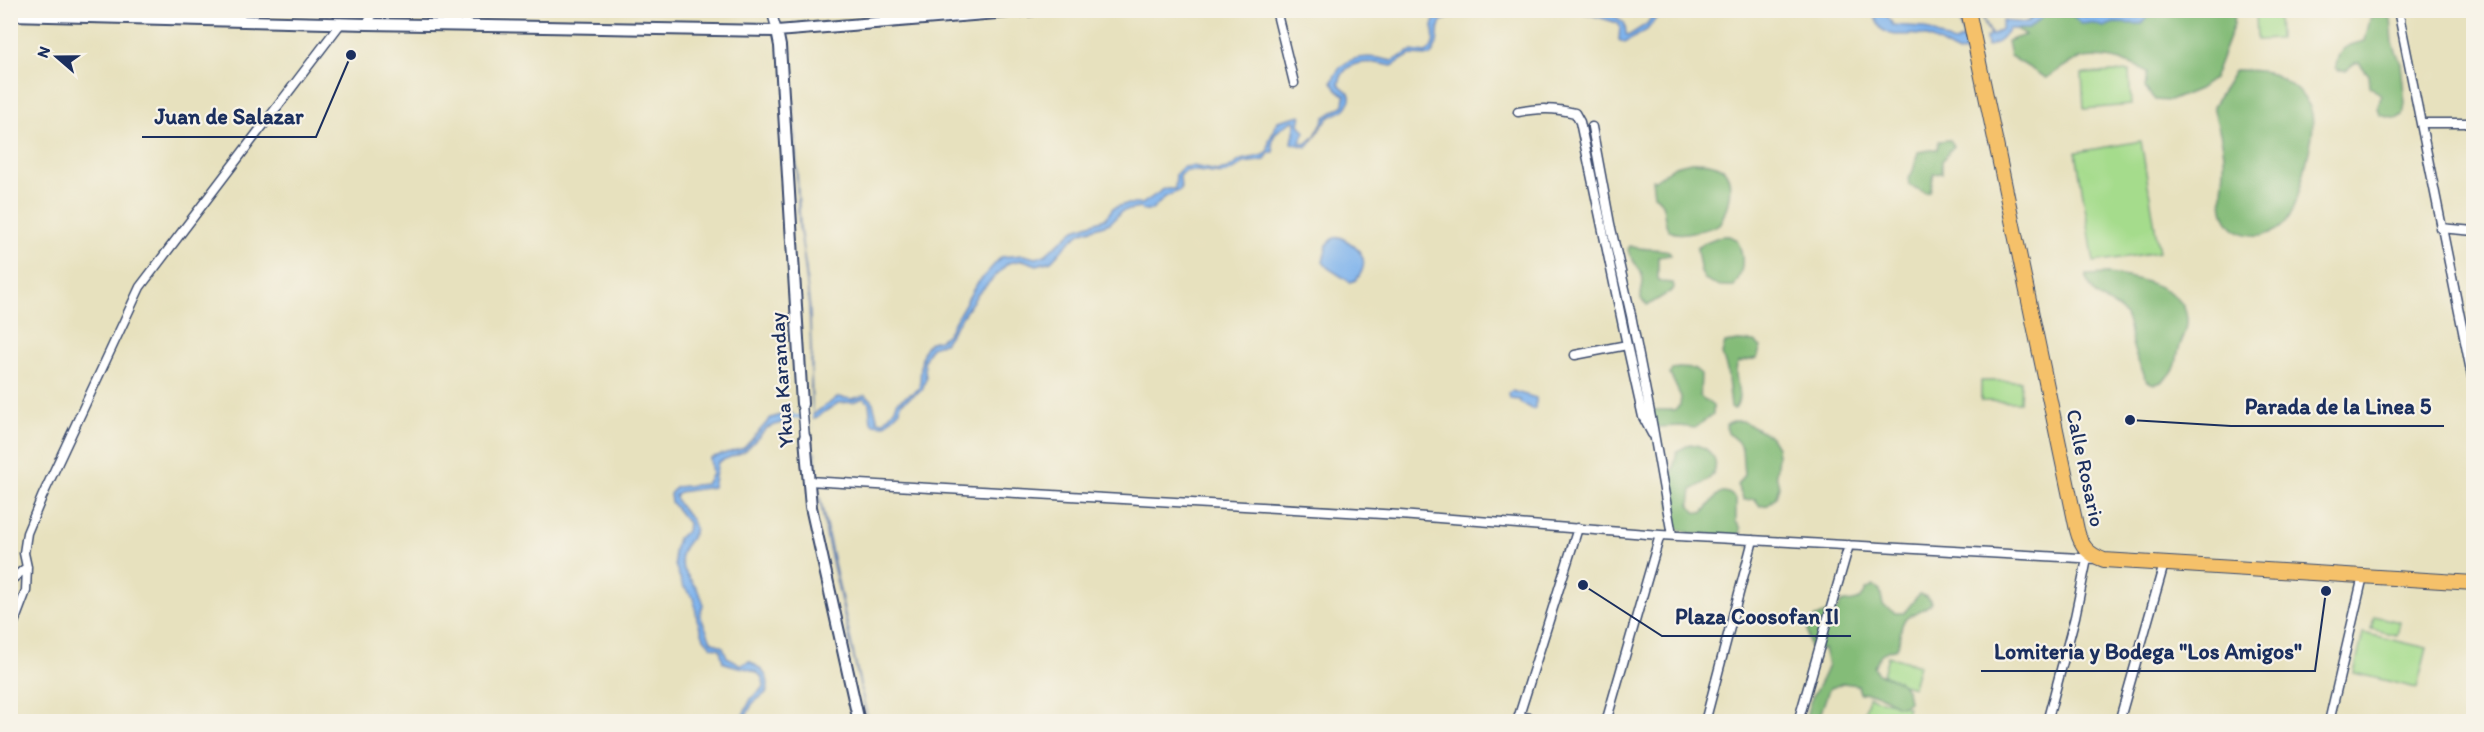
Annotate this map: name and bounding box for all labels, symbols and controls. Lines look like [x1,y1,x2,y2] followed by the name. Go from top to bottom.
[27,27,87,87] north arrow
[33,44,54,60] text: N
[142,97,316,137] callout: Juan de Salazar
[153,103,304,130] text: Juan de Salazar
[764,311,798,449] street label: Ykua Karanday
[2231,386,2444,426] callout: Parada de la Linea 5
[2245,393,2432,420] text: Parada de la Linea 5
[2061,407,2111,529] street label: Calle Rosario
[1662,596,1851,636] callout: Plaza Coosofan II
[1675,603,1839,630] text: Plaza Coosofan II
[1981,631,2315,671] callout: Lomiteria y Bodega "Los Amigos"
[1994,638,2302,665] text: Lomiteria y Bodega "Los Amigos"

